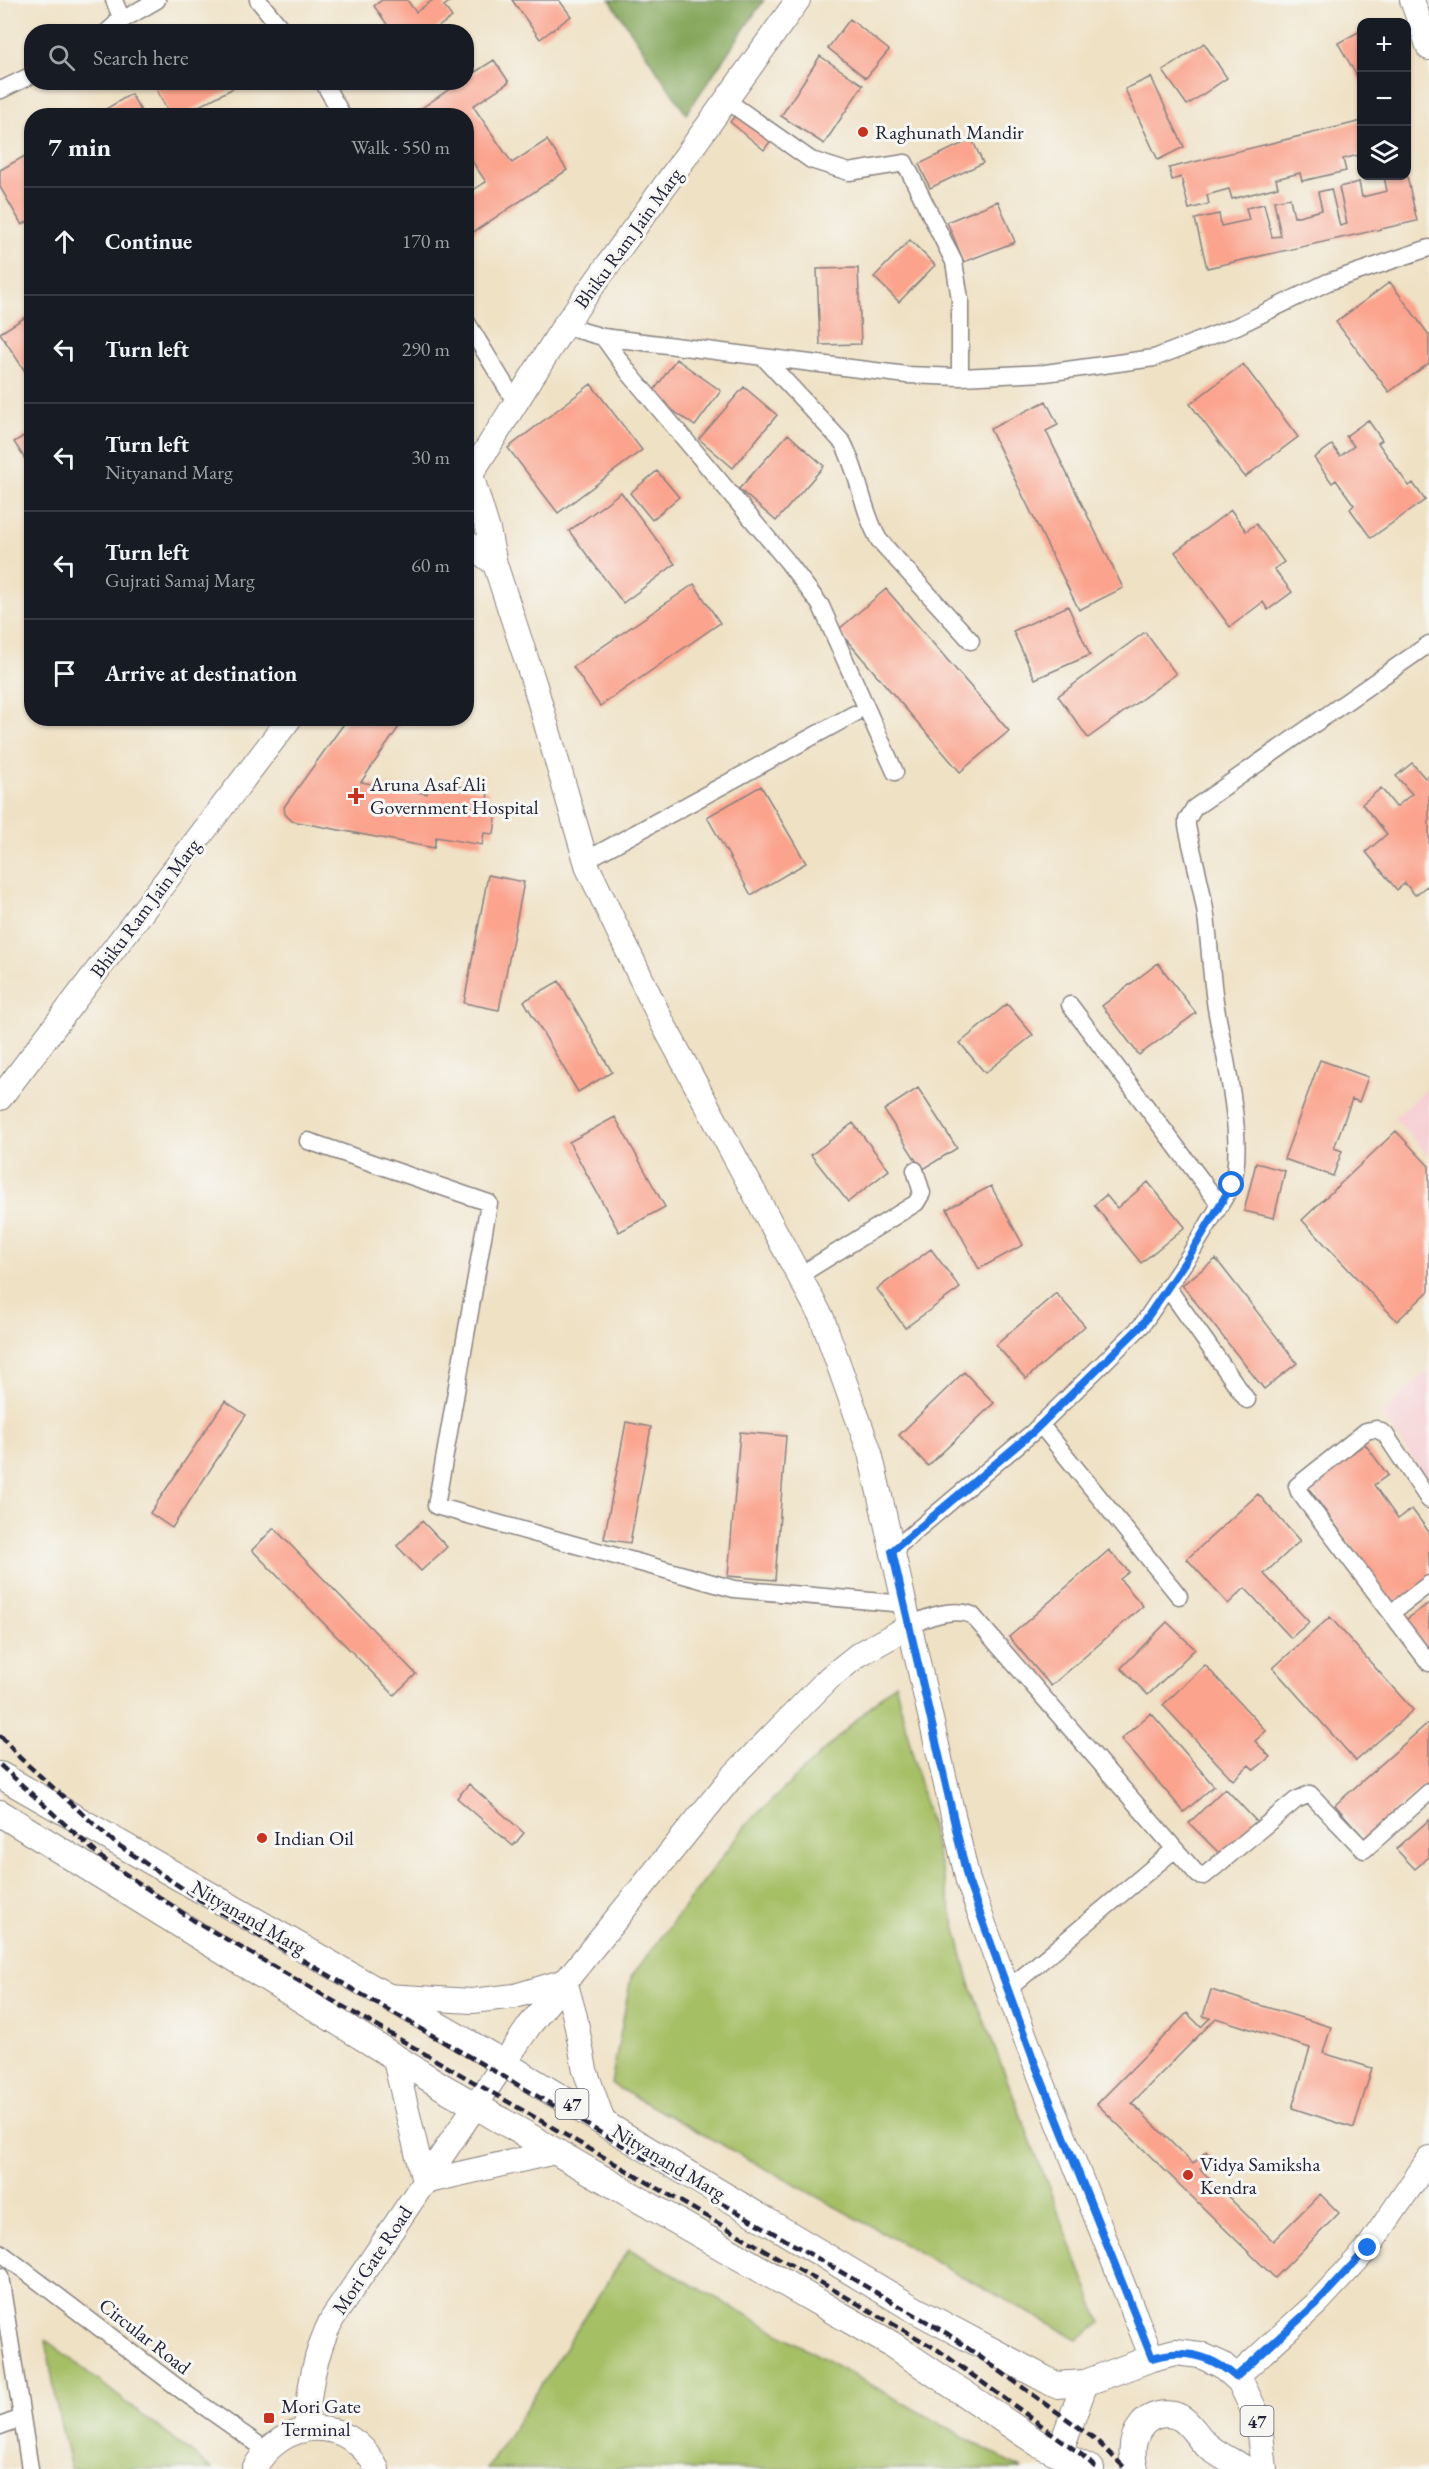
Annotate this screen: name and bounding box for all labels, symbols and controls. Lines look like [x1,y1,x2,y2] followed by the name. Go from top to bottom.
[1357,18,1411,180] map controls
[1357,18,1411,72] button: +
[24,24,474,90] search box
[45,41,78,74] icon: search
[93,43,188,72] text: Search here
[1357,72,1411,126] button: −
[875,119,1024,145] place label: Raghunath Mandir
[856,125,870,139] marker: Raghunath Mandir
[1357,126,1411,180] button: layers
[48,130,111,164] text: 7 min
[351,134,450,160] text: Walk · 550 m
[568,162,688,314] street label: Bhiku Ram Jain Marg
[48,225,81,258] icon: ahead
[105,227,192,256] text: Continue
[402,228,450,254] text: 170 m
[48,333,81,366] icon: left
[105,335,189,364] text: Turn left
[402,336,450,362] text: 290 m
[105,430,189,459] text: Turn left
[48,441,81,474] icon: left
[411,444,450,470] text: 30 m
[105,459,233,485] text: Nityanand Marg
[105,538,189,567] text: Turn left
[48,549,81,582] icon: left
[411,552,450,578] text: 60 m
[105,567,255,593] text: Gujrati Samaj Marg
[48,657,81,690] icon: arrive
[105,659,297,688] text: Arrive at destination
[369,771,539,820] place label: Aruna Asaf Ali Government Hospital
[347,787,365,805] marker: Aruna Asaf Ali Government Hospital
[84,833,206,983] street label: Bhiku Ram Jain Marg
[1218,1171,1244,1197] route start
[274,1825,354,1851] place label: Indian Oil
[255,1831,269,1845] marker: Indian Oil
[187,1874,311,1960] street label: Nityanand Marg
[556,2089,588,2119] road number: 47
[608,2118,731,2206] street label: Nityanand Marg
[1200,2151,1320,2200] place label: Vidya Samiksha Kendra
[1181,2168,1195,2182] marker: Vidya Samiksha Kendra
[326,2200,418,2319] street label: Mori Gate Road
[1354,2234,1380,2260] route end
[94,2292,197,2381] street label: Circular Road
[281,2393,361,2442] place label: Mori Gate Terminal
[1240,2406,1274,2436] road number: 47
[262,2411,276,2425] marker: Mori Gate Terminal

